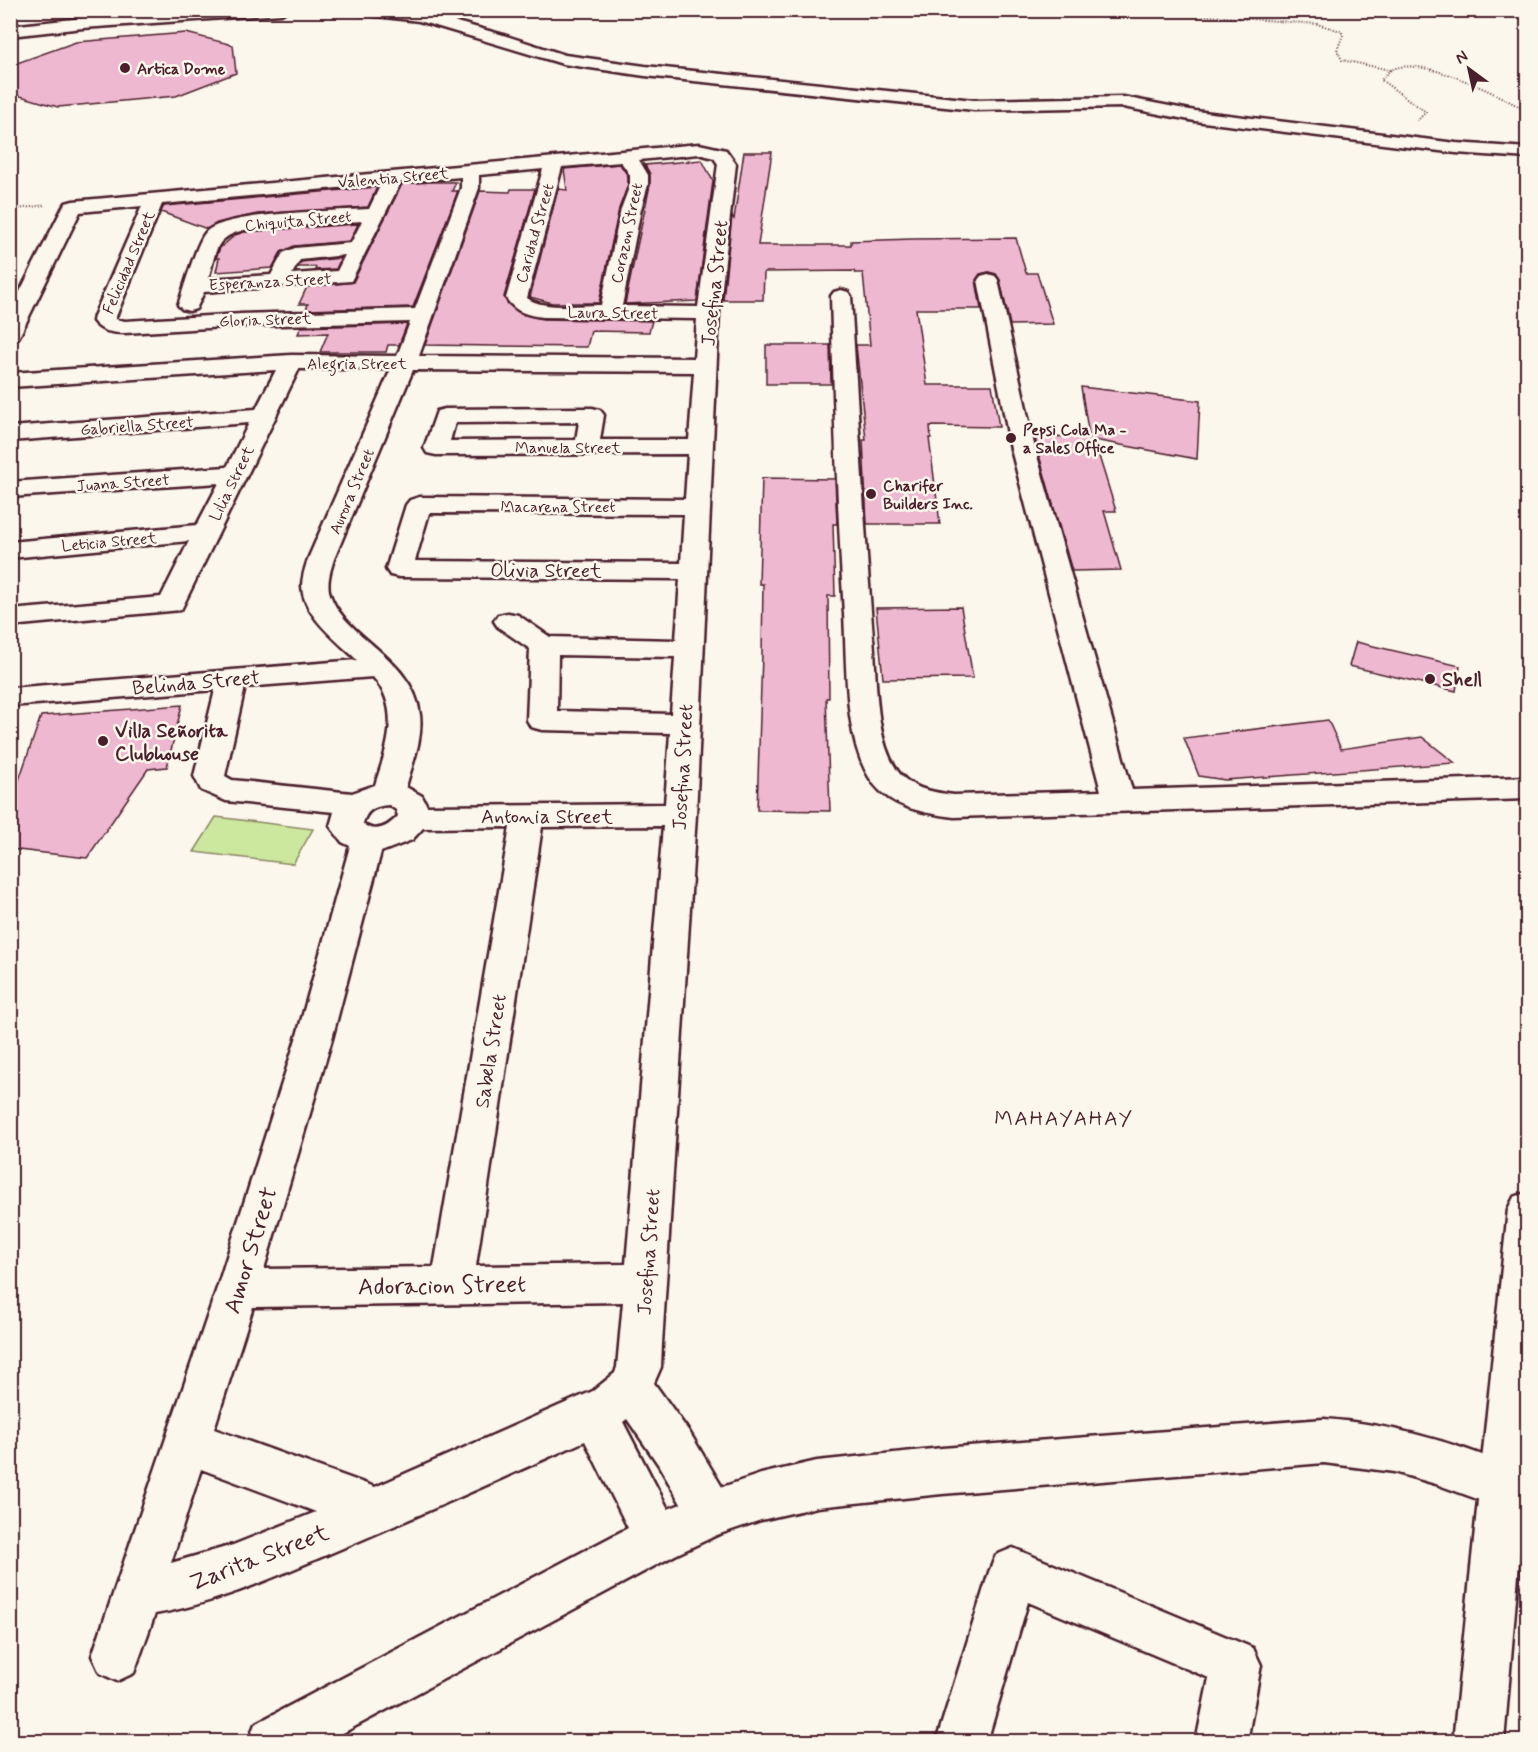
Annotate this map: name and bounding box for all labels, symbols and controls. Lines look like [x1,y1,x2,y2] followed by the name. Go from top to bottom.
[1439,39,1499,99] north arrow
[1451,46,1472,69] text: N
[137,59,226,80] place label: Artica Dome
[118,61,132,75] marker: Artica Dome
[337,163,450,194] street label: Valentia Street
[511,181,560,286] street label: Caridad Street
[607,181,648,286] street label: Corazon Street
[244,206,352,237] street label: Chiquita Street
[98,207,161,317] street label: Felicidad Street
[695,219,736,348] street label: Josefina Street
[208,269,332,296] street label: Esperanza Street
[567,302,659,325] street label: Laura Street
[219,308,312,333] street label: Gloria Street
[307,354,407,376] street label: Alegria Street
[80,412,195,441] street label: Gabriella Street
[1023,420,1127,459] place label: Pepsi Cola Ma - a Sales Office
[1004,431,1018,445] marker: Pepsi Cola Ma - a Sales Office
[515,438,622,459] street label: Manuela Street
[205,442,260,525] street label: Lilia Street
[325,446,380,538] street label: Aurora Street
[76,470,171,497] street label: Juana Street
[883,476,973,515] place label: Charifer Builders Inc.
[864,487,878,501] marker: Charifer Builders Inc.
[500,497,616,518] street label: Macarena Street
[61,528,158,557] street label: Leticia Street
[490,558,602,585] street label: Olivia Street
[131,664,261,703] street label: Belinda Street
[1442,667,1482,694] place label: Shell
[1423,672,1437,686] marker: Shell
[667,703,700,831] street label: Josefina Street
[115,718,229,768] place label: Villa Señorita Clubhouse
[96,734,110,748] marker: Villa Señorita Clubhouse
[481,804,613,831] street label: Antonia Street
[469,992,514,1110] street label: Sabela Street
[994,1105,1134,1133] district label: MAHAYAHAY
[217,1183,285,1318] street label: Amor Street
[632,1188,667,1316] street label: Josefina Street
[358,1270,526,1303] street label: Adoracion Street
[186,1518,333,1599] street label: Zarita Street

